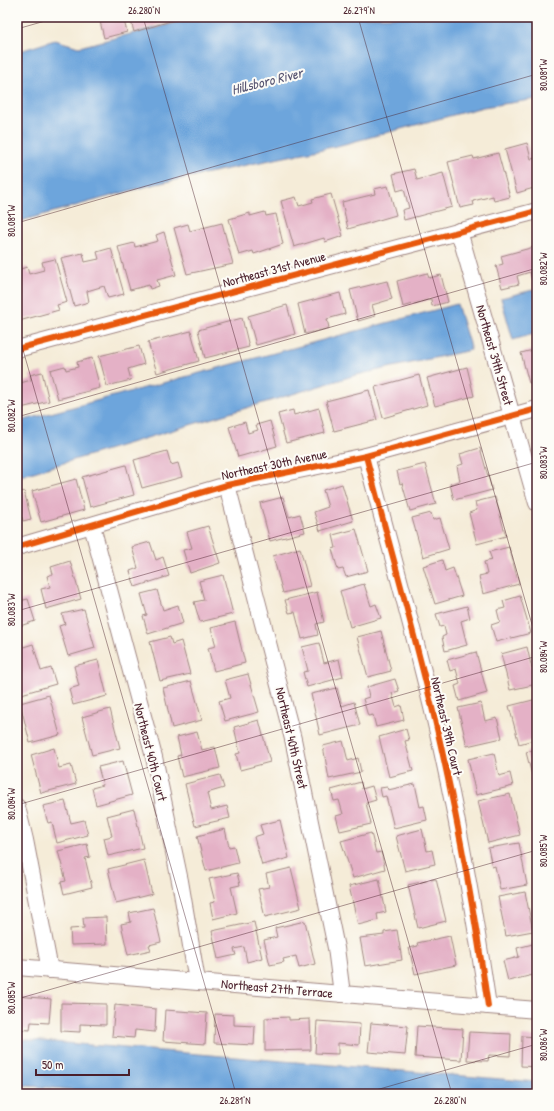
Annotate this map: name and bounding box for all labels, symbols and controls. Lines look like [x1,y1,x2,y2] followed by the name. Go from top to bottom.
[128,4,160,17] text: 26.280°N
[343,4,375,17] text: 26.279°N
[537,58,550,91] text: 80.081°W
[229,62,306,99] water label: Hillsboro River
[5,204,18,237] text: 80.081°W
[221,247,327,291] street label: Northeast 31st Avenue
[537,252,550,285] text: 80.082°W
[472,303,518,408] street label: Northeast 39th Street
[5,399,18,432] text: 80.082°W
[220,444,328,484] street label: Northeast 30th Avenue
[537,446,550,479] text: 80.083°W
[5,593,18,626] text: 80.083°W
[537,640,550,673] text: 80.084°W
[427,675,467,777] street label: Northeast 39th Court
[272,685,313,791] street label: Northeast 40th Street
[130,701,172,803] street label: Northeast 40th Court
[5,787,18,820] text: 80.084°W
[537,834,550,867] text: 80.085°W
[220,974,334,1002] street label: Northeast 27th Terrace
[5,981,18,1014] text: 80.085°W
[537,1028,550,1061] text: 80.086°W
[36,1051,129,1077] scale bar
[42,1056,63,1073] text: 50 m
[219,1094,251,1107] text: 26.281°N
[434,1094,466,1107] text: 26.280°N

